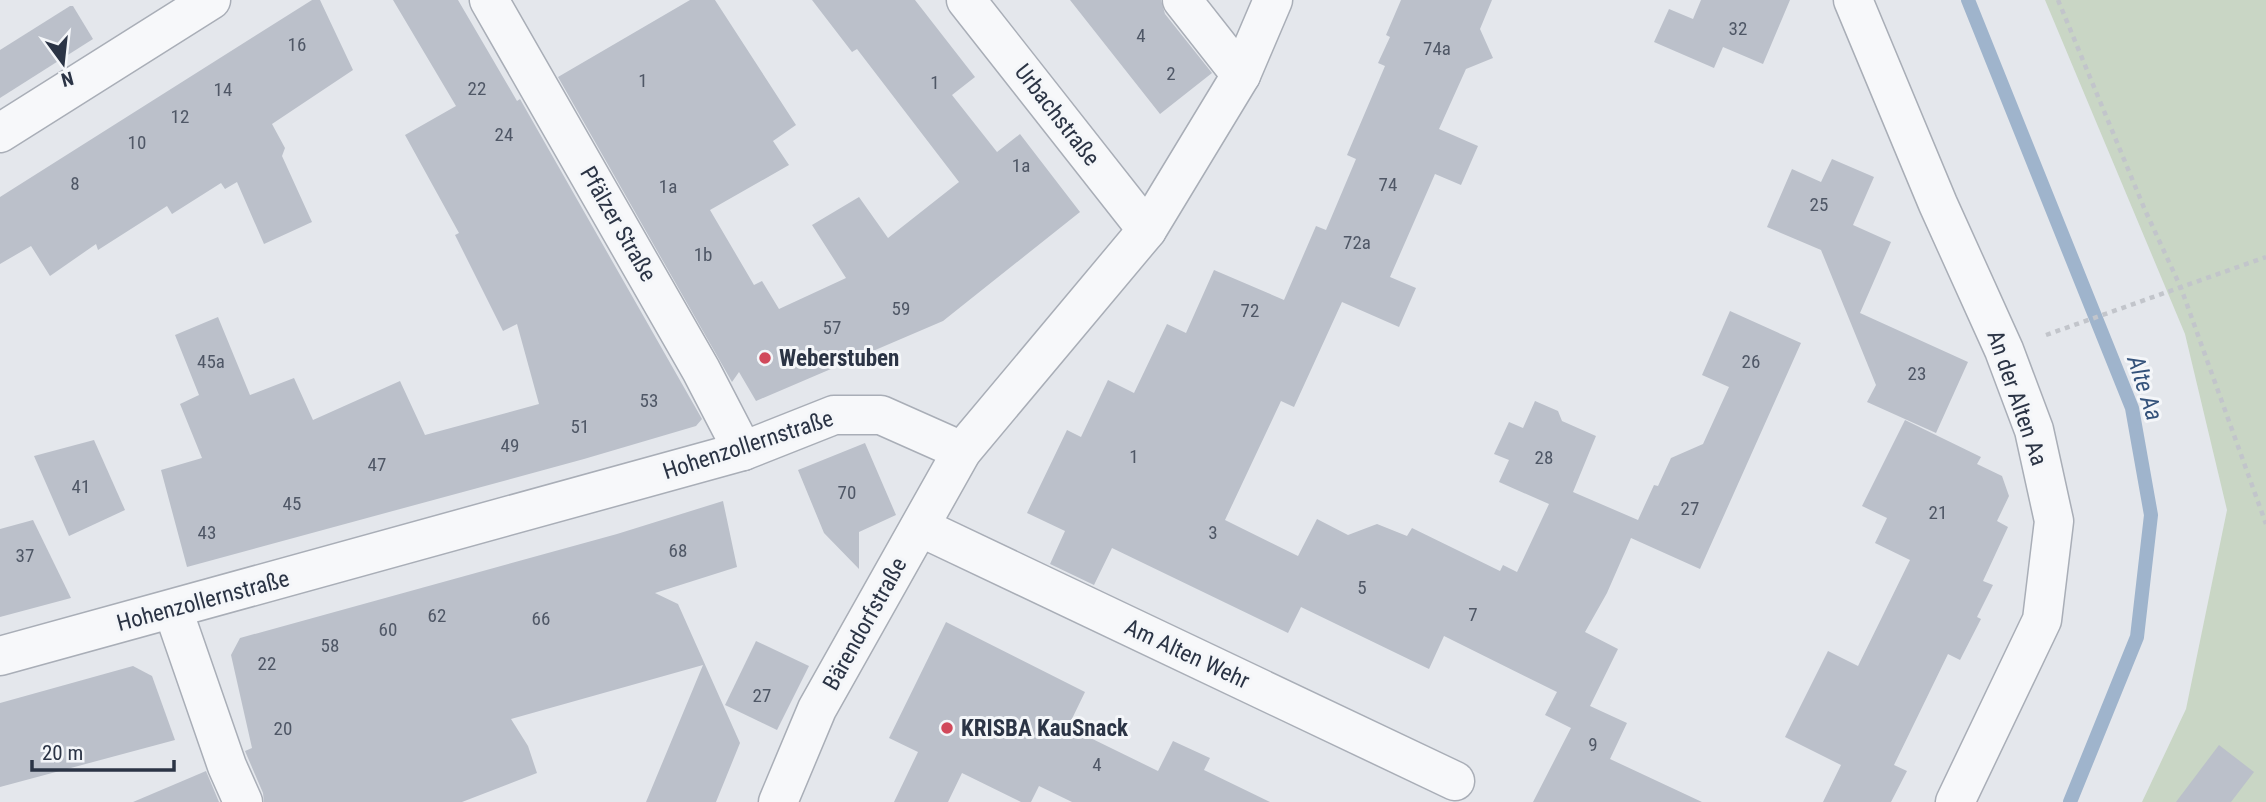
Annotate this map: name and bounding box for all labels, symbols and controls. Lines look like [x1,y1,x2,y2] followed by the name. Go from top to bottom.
[1729,17,1747,40] house number: 32
[1136,24,1146,47] house number: 4
[28,28,98,98] north arrow
[288,33,306,56] house number: 16
[1423,37,1451,60] house number: 74a
[1009,59,1105,171] street label: Urbachstraße
[1166,62,1176,85] house number: 2
[59,66,76,92] text: N
[638,69,648,92] house number: 1
[930,71,940,94] house number: 1
[468,77,486,100] house number: 22
[214,78,232,101] house number: 14
[171,105,189,128] house number: 12
[495,123,513,146] house number: 24
[128,131,146,154] house number: 10
[1012,154,1030,177] house number: 1a
[574,162,662,286] street label: Pfälzer Straße
[70,172,80,195] house number: 8
[1379,173,1397,196] house number: 74
[659,175,677,198] house number: 1a
[1810,193,1828,216] house number: 25
[1343,231,1371,254] house number: 72a
[694,243,712,266] house number: 1b
[892,297,910,320] house number: 59
[1241,299,1259,322] house number: 72
[823,316,841,339] house number: 57
[1981,327,2053,469] street label: An der Alten Aa
[779,345,899,372] place label: Weberstuben
[197,350,225,373] house number: 45a
[757,350,773,366] marker: Weberstuben
[1742,350,1760,373] house number: 26
[2121,351,2169,424] water label: Alte Aa
[1908,362,1926,385] house number: 23
[640,389,658,412] house number: 53
[659,405,837,485] street label: Hohenzollernstraße
[571,415,589,438] house number: 51
[501,434,519,457] house number: 49
[1129,445,1139,468] house number: 1
[1535,446,1553,469] house number: 28
[368,453,386,476] house number: 47
[72,475,90,498] house number: 41
[838,481,856,504] house number: 70
[283,492,301,515] house number: 45
[1681,497,1699,520] house number: 27
[1929,501,1947,524] house number: 21
[198,521,216,544] house number: 43
[1208,521,1218,544] house number: 3
[669,539,687,562] house number: 68
[16,544,34,567] house number: 37
[817,553,913,695] street label: Bärendorfstraße
[114,565,292,637] street label: Hohenzollernstraße
[1357,576,1367,599] house number: 5
[1468,603,1478,626] house number: 7
[428,604,446,627] house number: 62
[532,607,550,630] house number: 66
[1120,613,1254,695] street label: Am Alten Wehr
[379,618,397,641] house number: 60
[321,634,339,657] house number: 58
[258,652,276,675] house number: 22
[753,684,771,707] house number: 27
[961,715,1129,742] place label: KRISBA KauSnack
[274,717,292,740] house number: 20
[939,720,955,736] marker: KRISBA KauSnack
[32,728,173,772] scale bar
[1588,733,1598,756] house number: 9
[42,741,83,765] text: 20 m
[1092,753,1102,776] house number: 4

